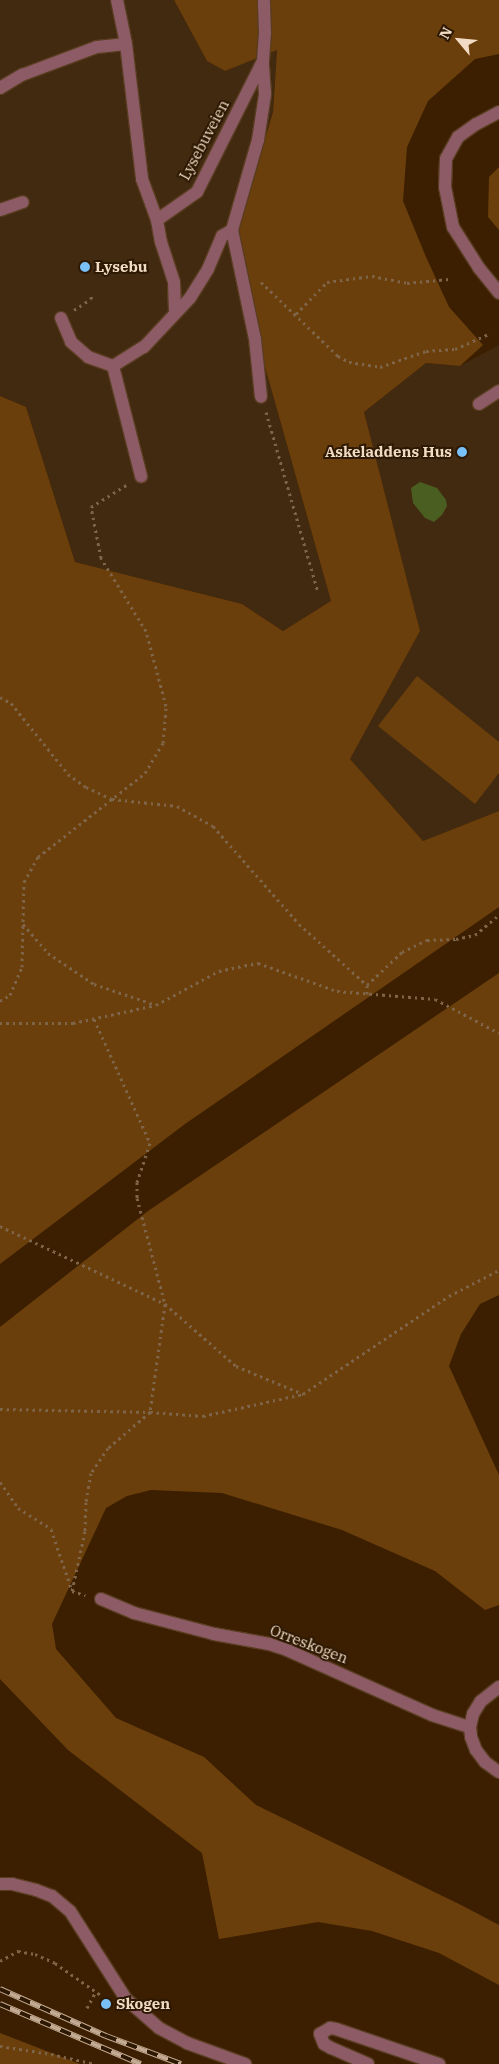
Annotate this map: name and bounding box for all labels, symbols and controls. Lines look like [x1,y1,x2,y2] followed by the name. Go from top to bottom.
[434,15,484,65] north arrow
[435,24,456,42] text: N
[175,97,233,183] street label: Lysebuveien
[95,258,147,276] place label: Lysebu
[79,261,91,273] marker: Lysebu
[325,443,452,461] place label: Askeladdens Hus
[456,446,468,458] marker: Askeladdens Hus
[267,1621,351,1667] street label: Orreskogen
[116,1995,170,2013] place label: Skogen
[100,1998,112,2010] marker: Skogen

